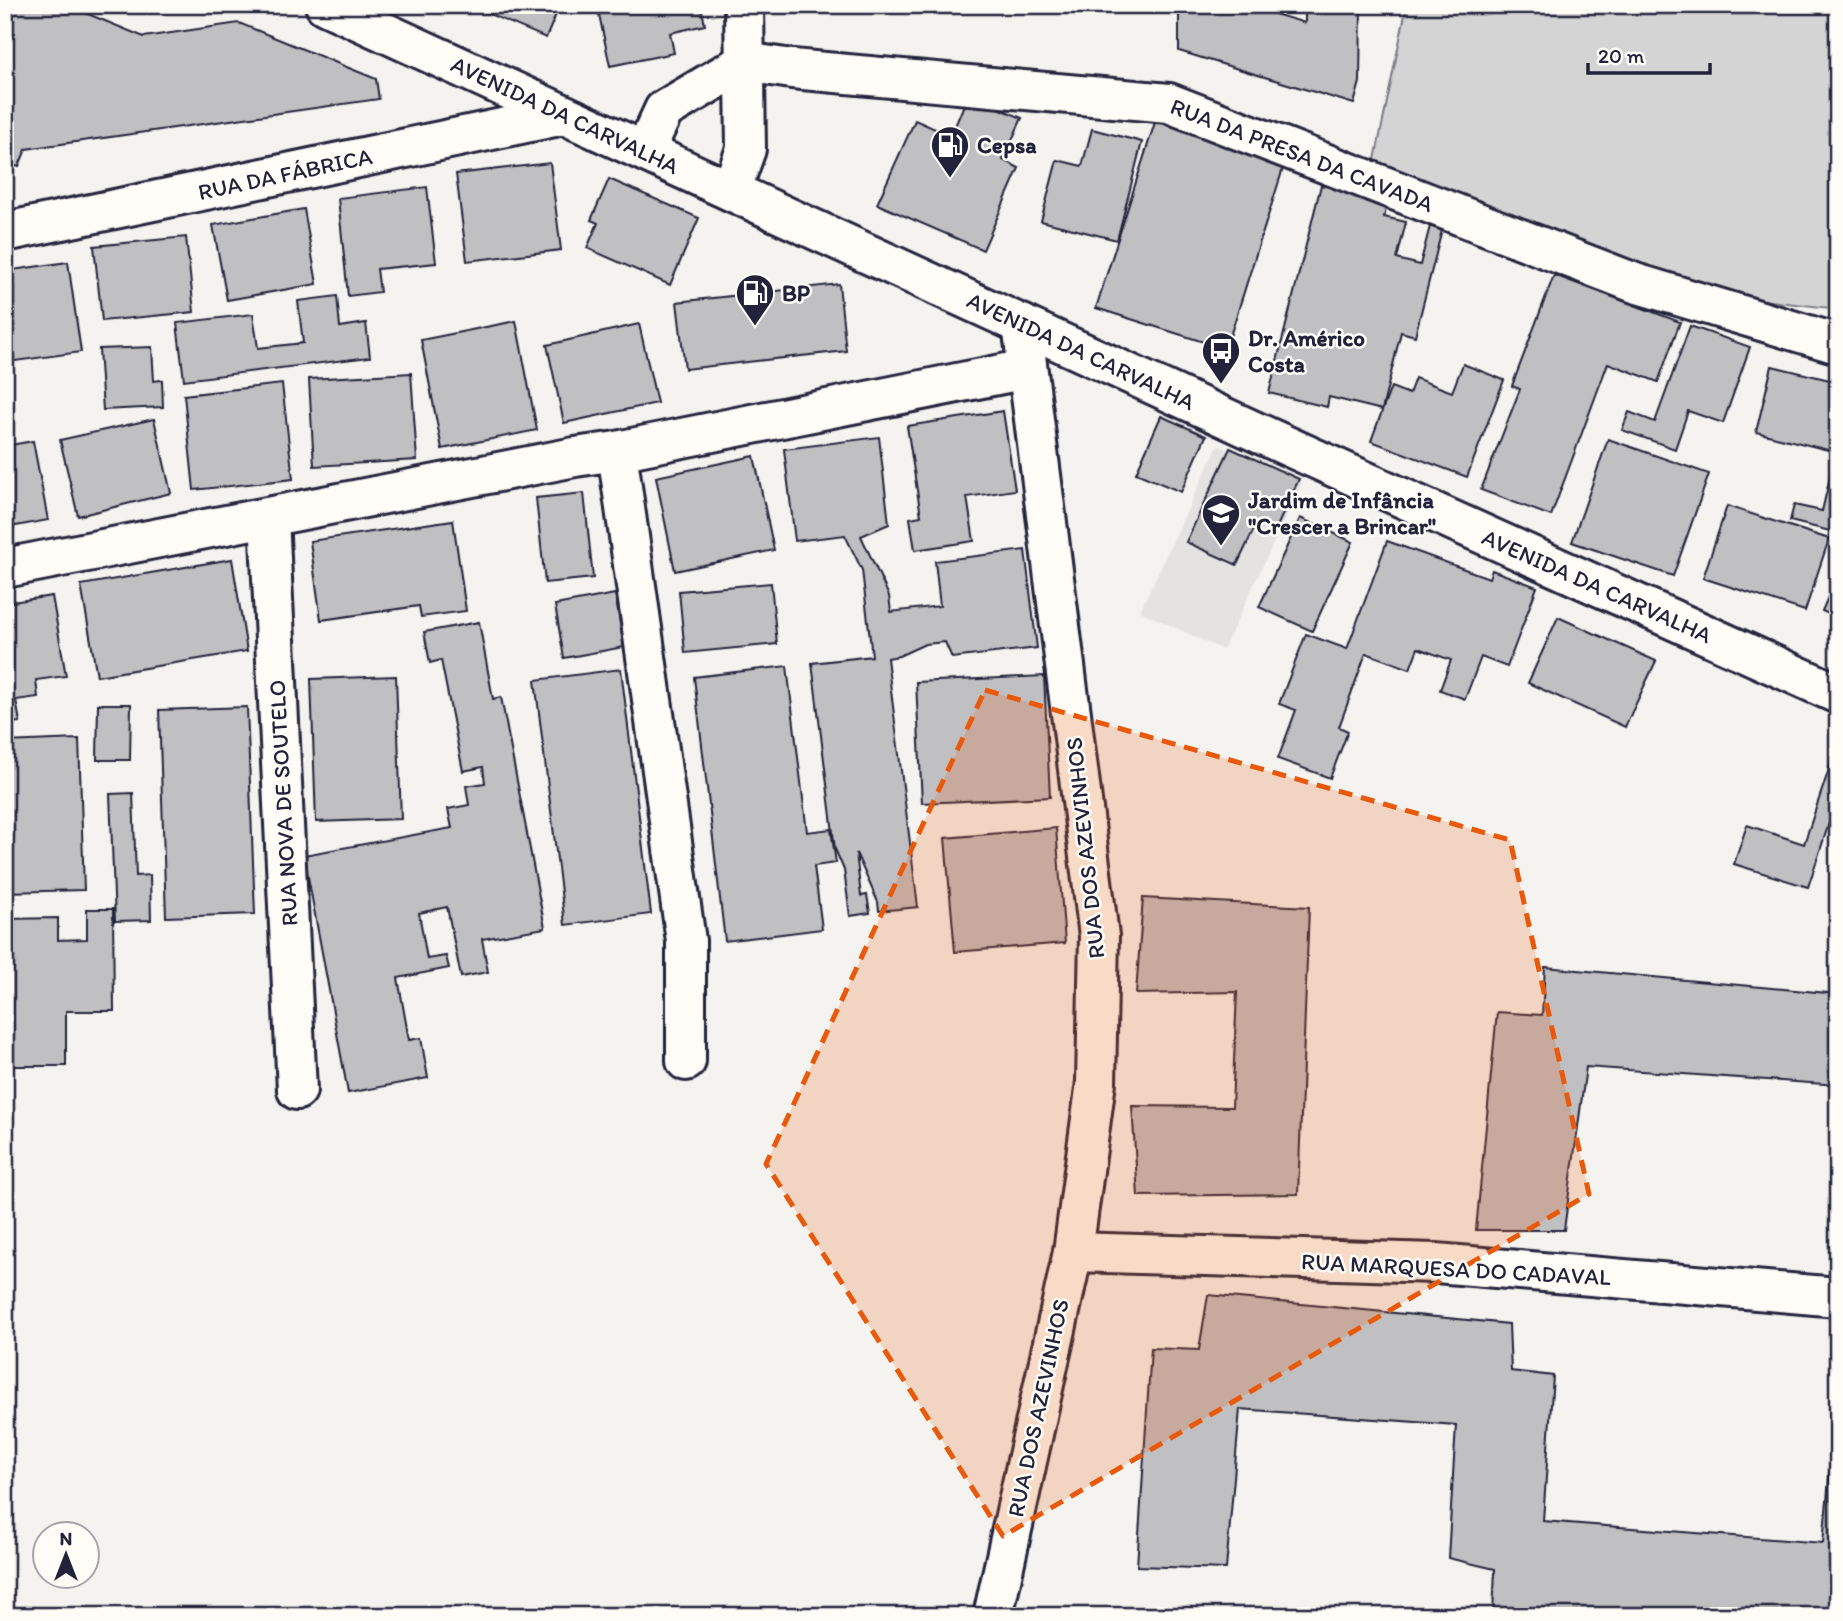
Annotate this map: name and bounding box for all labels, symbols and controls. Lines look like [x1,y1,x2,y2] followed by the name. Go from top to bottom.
[1588,32,1710,76] scale bar
[1598,43,1645,68] text: 20 m
[447,50,684,180] street label: AVENIDA DA CARVALHA
[1167,92,1438,218] street label: RUA DA PRESA DA CAVADA
[929,124,971,179] fuel station icon: Cepsa
[977,131,1037,159] place label: Cepsa
[195,142,375,206] street label: RUA DA FÁBRICA
[734,272,776,327] fuel station icon: BP
[782,279,811,307] place label: BP
[963,286,1200,416] street label: AVENIDA DA CARVALHA
[1248,324,1365,378] place label: Dr. Américo Costa
[1200,330,1242,385] bus stop icon: Dr. Américo Costa
[1247,486,1436,540] place label: Jardim de Infância "Crescer a Brincar"
[1200,492,1242,547] school or university icon: Jardim de Infância "Crescer a Brincar"
[1478,523,1716,649] street label: AVENIDA DA CARVALHA
[263,679,303,927] street label: RUA NOVA DE SOUTELO
[1059,736,1111,960] street label: RUA DOS AZEVINHOS
[1301,1247,1612,1291] street label: RUA MARQUESA DO CADAVAL
[1001,1296,1075,1520] street label: RUA DOS AZEVINHOS
[32,1520,102,1590] north arrow
[60,1527,72,1550] text: N

